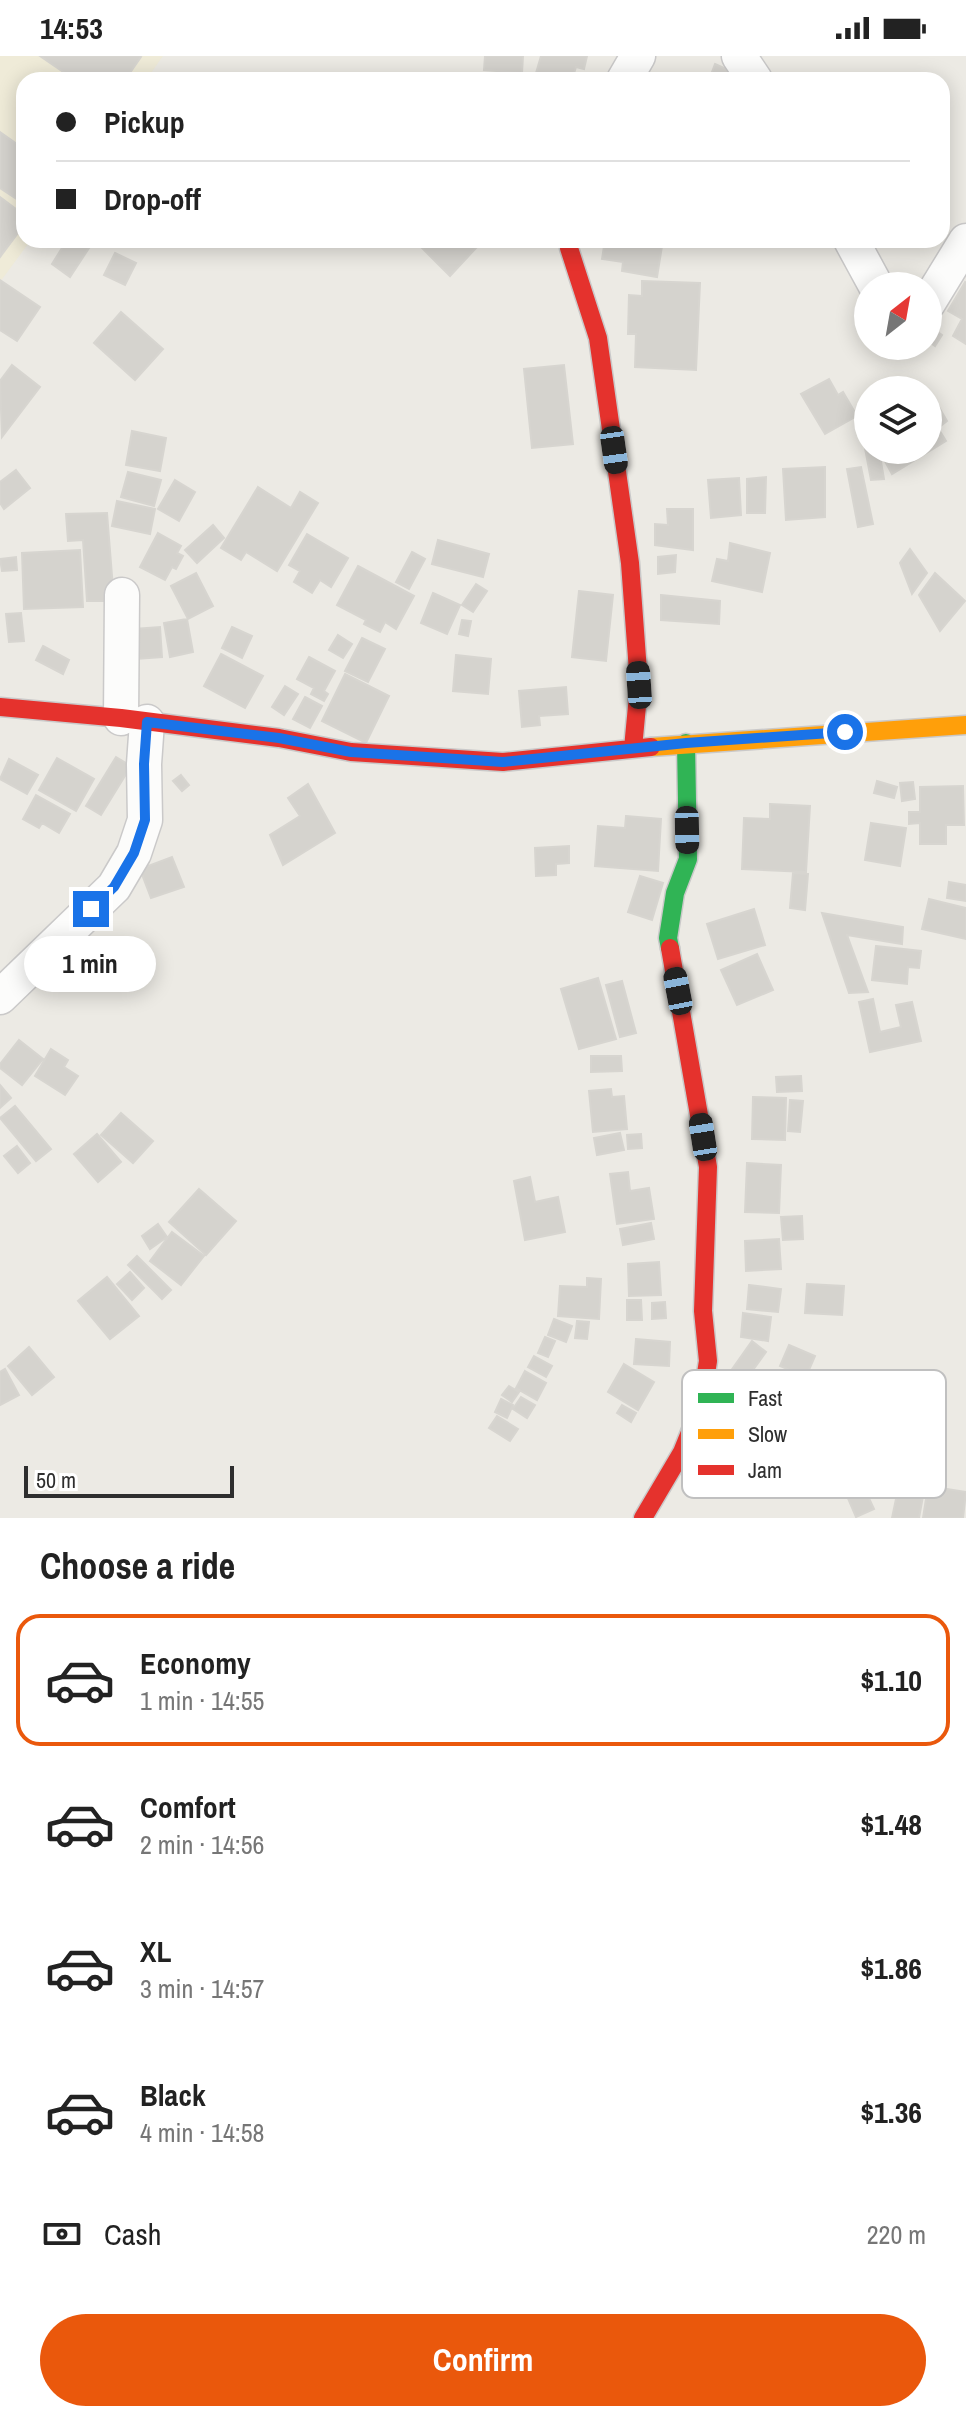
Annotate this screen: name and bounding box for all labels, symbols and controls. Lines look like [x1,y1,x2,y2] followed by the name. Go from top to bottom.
[40,8,103,48] text: 14:53
[104,102,185,142] text: Pickup
[104,179,201,219] text: Drop-off
[854,272,942,360] north arrow
[854,272,942,464] map controls
[854,376,942,464] button: layers
[599,425,629,475] car
[625,660,653,710] car
[827,714,863,750] route start
[675,806,699,854] car
[73,891,109,927] route end
[25,937,157,993] callout: 1 min
[62,946,118,981] text: 1 min
[662,965,694,1017] car
[687,1111,719,1163] car
[682,1370,946,1498] legend
[748,1383,782,1413] text: Fast
[748,1419,787,1449] text: Slow
[748,1455,782,1485] text: Jam
[24,1462,234,1498] scale bar
[36,1465,76,1495] text: 50 m
[40,1542,235,1590] text: Choose a ride
[140,1643,251,1683] text: Economy
[44,1644,116,1716] icon: car
[860,1660,922,1700] text: $1.10
[140,1683,264,1718] text: 1 min · 14:55
[140,1787,236,1827] text: Comfort
[44,1788,116,1860] icon: car
[860,1804,922,1844] text: $1.48
[140,1827,264,1862] text: 2 min · 14:56
[140,1931,171,1971] text: XL
[44,1932,116,2004] icon: car
[860,1948,922,1988] text: $1.86
[140,1971,264,2006] text: 3 min · 14:57
[140,2075,206,2115] text: Black
[44,2076,116,2148] icon: car
[860,2092,922,2132] text: $1.36
[140,2115,264,2150] text: 4 min · 14:58
[40,2212,84,2256] icon: cash
[104,2214,161,2254] text: Cash
[867,2217,926,2252] text: 220 m
[40,2314,926,2406] button: Confirm

